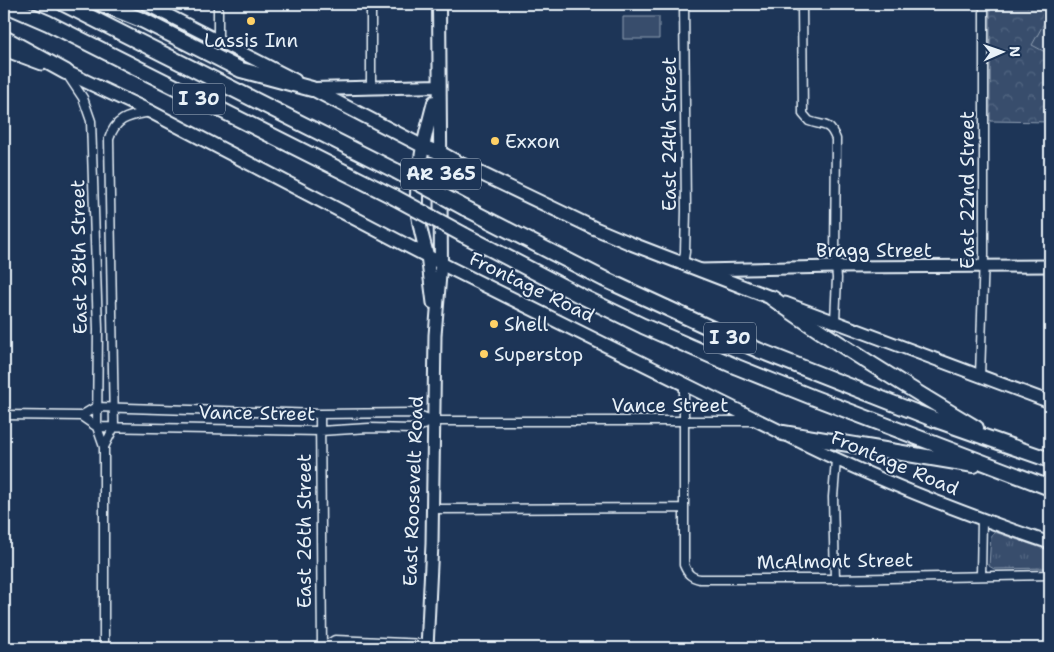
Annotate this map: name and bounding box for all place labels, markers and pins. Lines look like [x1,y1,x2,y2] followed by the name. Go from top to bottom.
[245,15,257,27] marker: Lassis Inn
[204,28,298,53] place label: Lassis Inn
[505,129,560,154] place label: Exxon
[489,135,501,147] marker: Exxon
[504,312,548,337] place label: Shell
[488,318,500,330] marker: Shell
[494,342,583,367] place label: Superstop
[478,348,490,360] marker: Superstop

